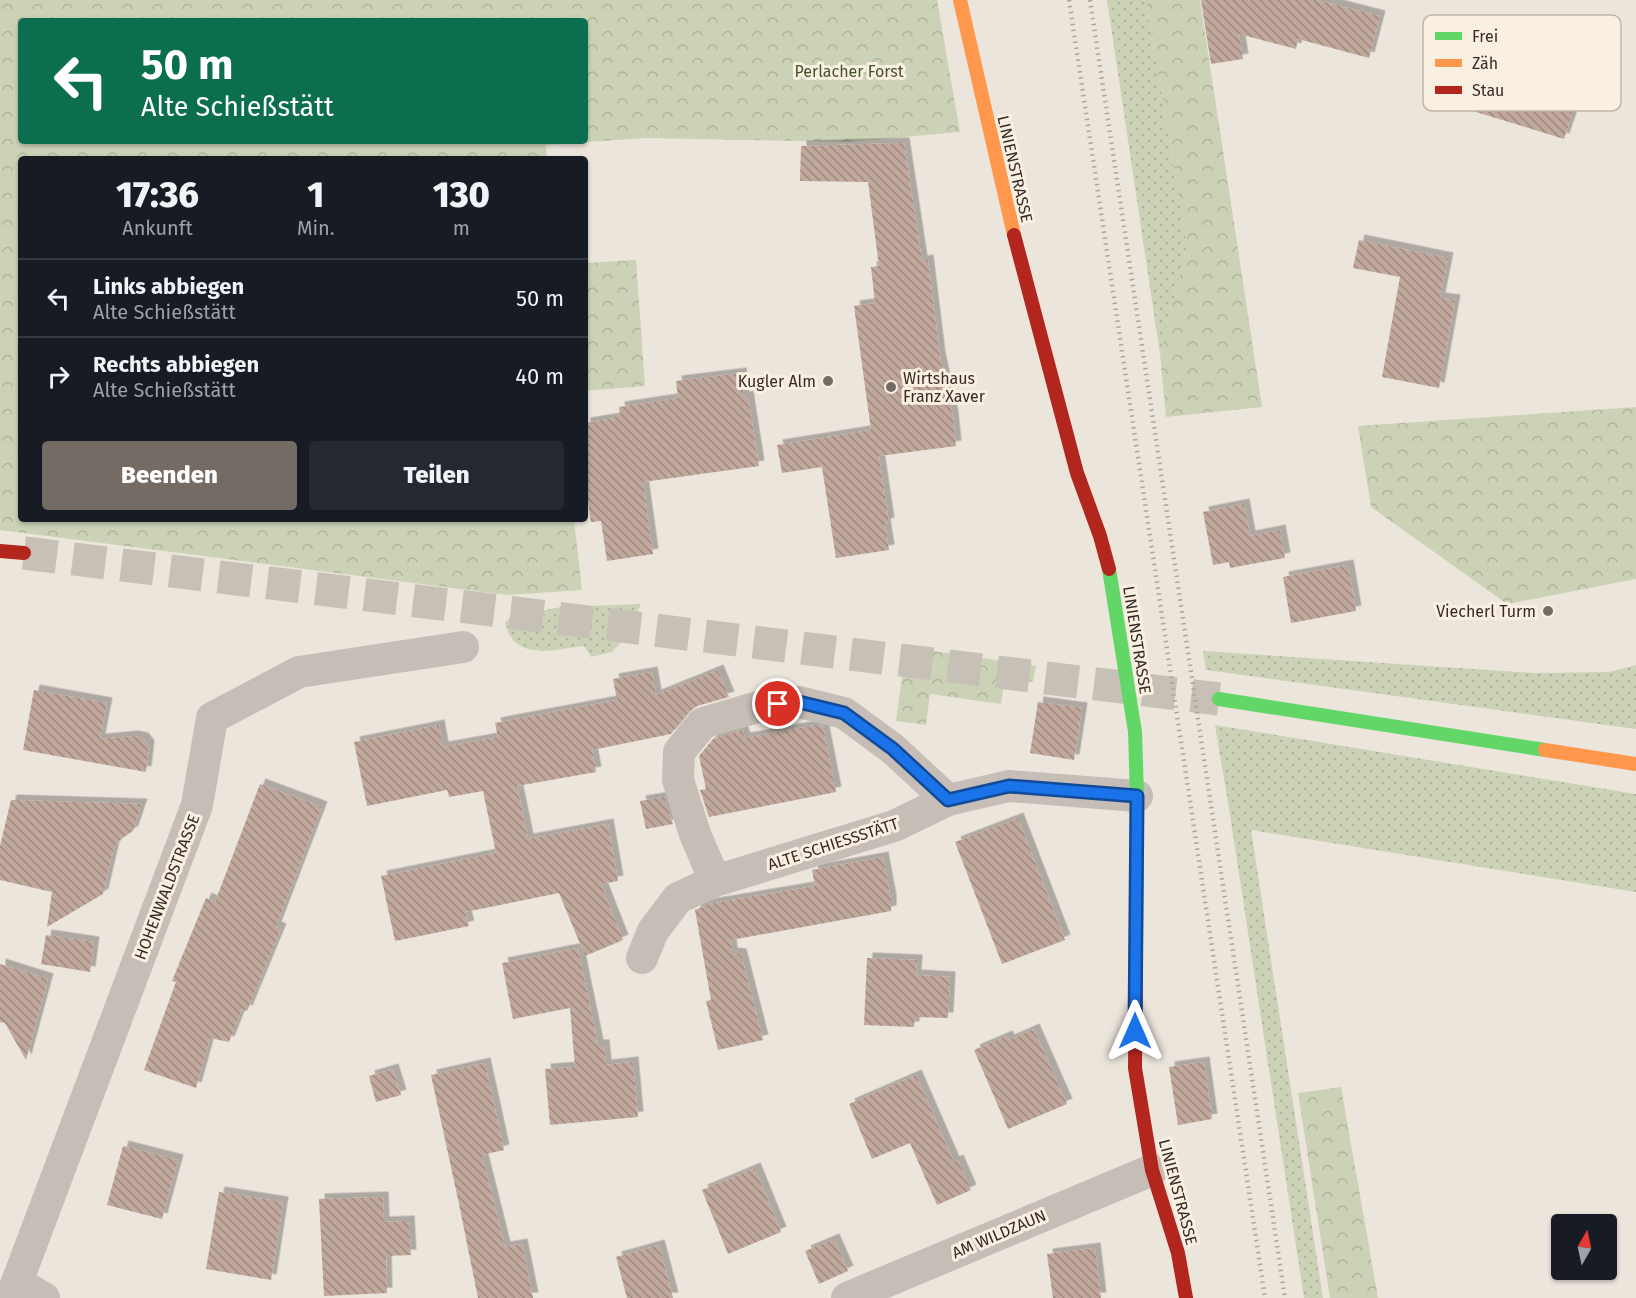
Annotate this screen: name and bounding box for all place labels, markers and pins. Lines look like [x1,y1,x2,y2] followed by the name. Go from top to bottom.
[903,369,986,406] place label: Wirtshaus Franz Xaver
[738,372,816,391] place label: Kugler Alm
[821,374,835,388] marker: Kugler Alm
[884,380,898,394] marker: Wirtshaus Franz Xaver
[1436,602,1536,621] place label: Viecherl Turm
[1541,604,1555,618] marker: Viecherl Turm
[752,678,803,729] pin

